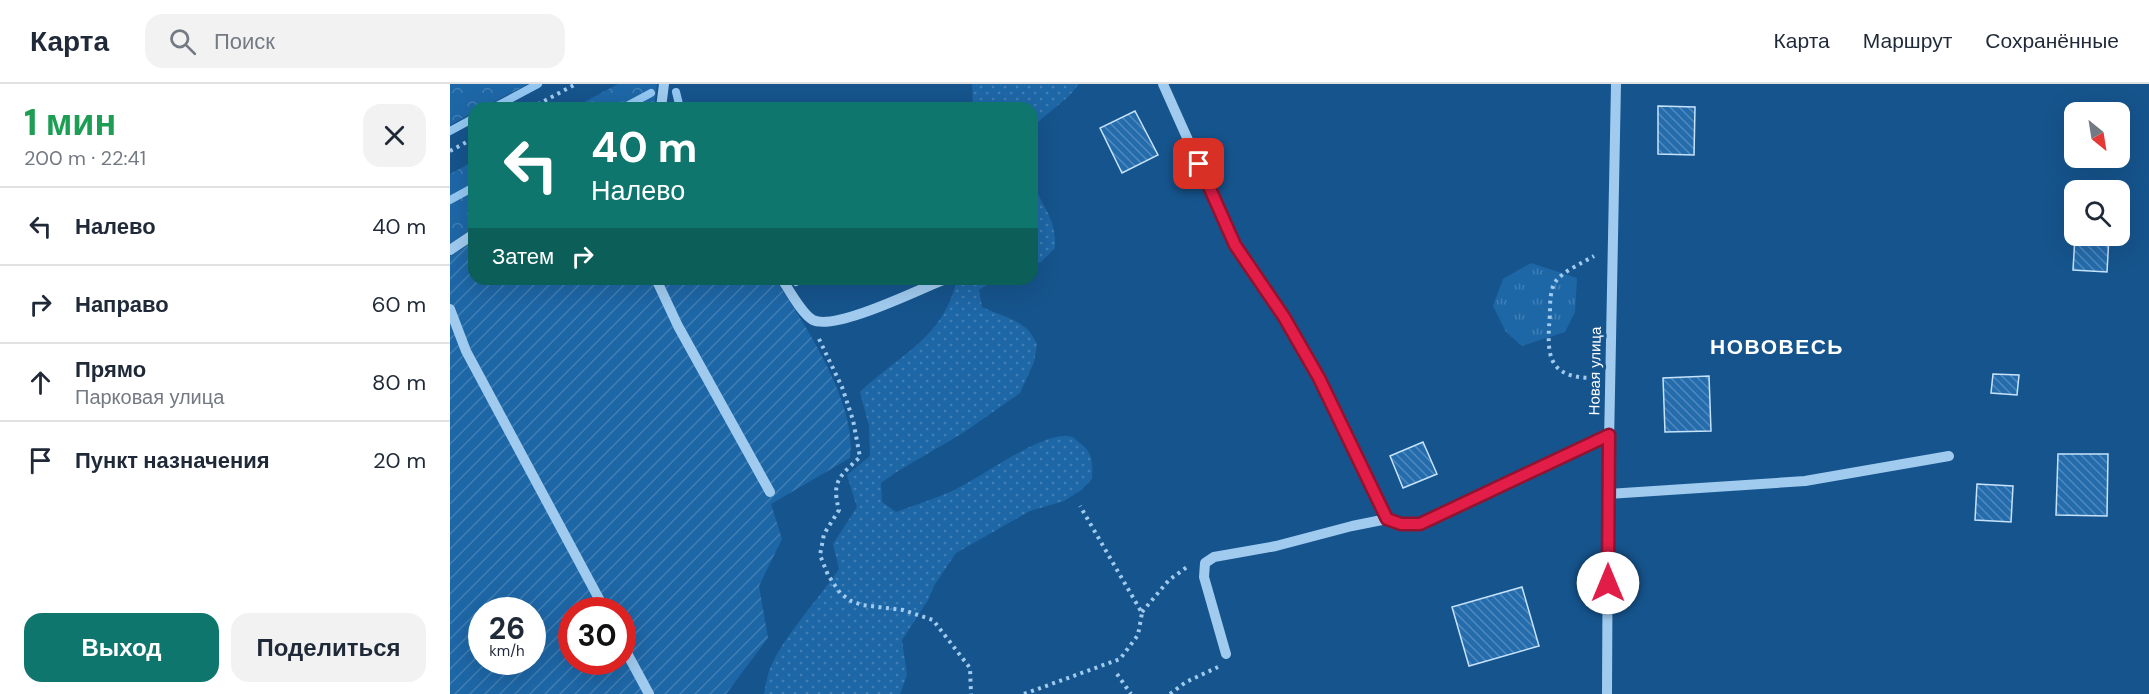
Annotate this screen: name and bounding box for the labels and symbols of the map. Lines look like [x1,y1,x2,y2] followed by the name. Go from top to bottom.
[2064,102,2130,168] north arrow
[1173,138,1224,189] pin
[1584,326,1606,416] street label: Новая улица
[1710,333,1844,361] district label: НОВОВЕСЬ
[1576,551,1640,615] position arrow
[558,597,636,675] speed limit sign: 30

